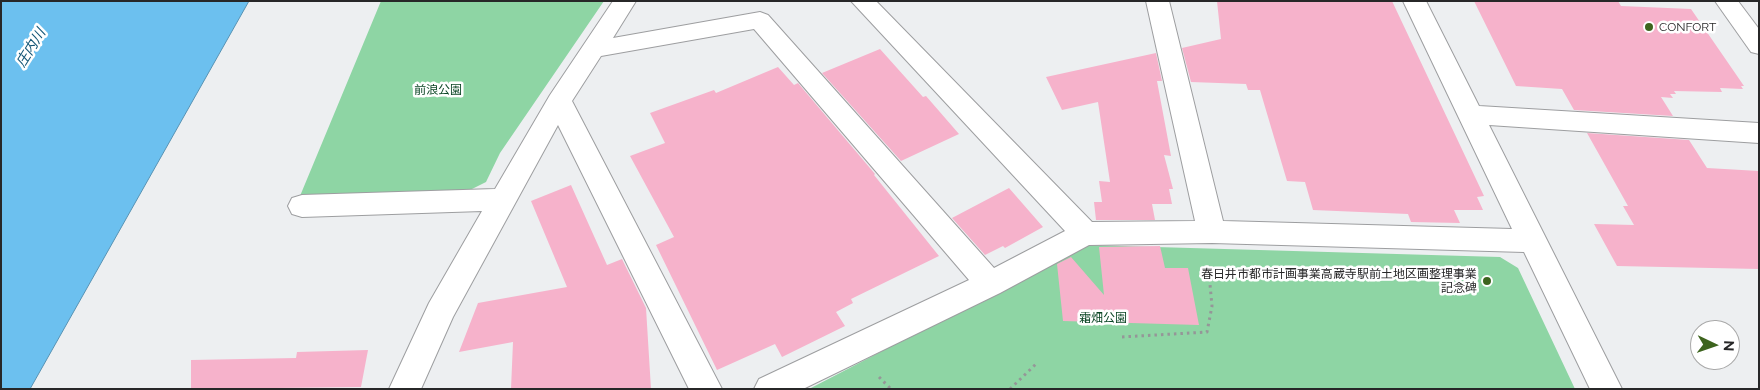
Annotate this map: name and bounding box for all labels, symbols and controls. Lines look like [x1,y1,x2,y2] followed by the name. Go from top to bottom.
[1659,20,1716,34] place label: CONFORT
[1643,21,1655,33] marker: CONFORT
[13,26,49,70] water label: 庄内川
[414,83,462,97] park label: 前浪公園
[1201,267,1477,295] place label: 春日井市都市計画事業高蔵寺駅前土地区画整理事業 記念碑
[1481,275,1493,287] marker: 春日井市都市計画事業高蔵寺駅前土地区画整理事業 記念碑
[1079,311,1127,325] park label: 霜畑公園
[1690,320,1740,370] north arrow
[1721,340,1737,351] text: N

